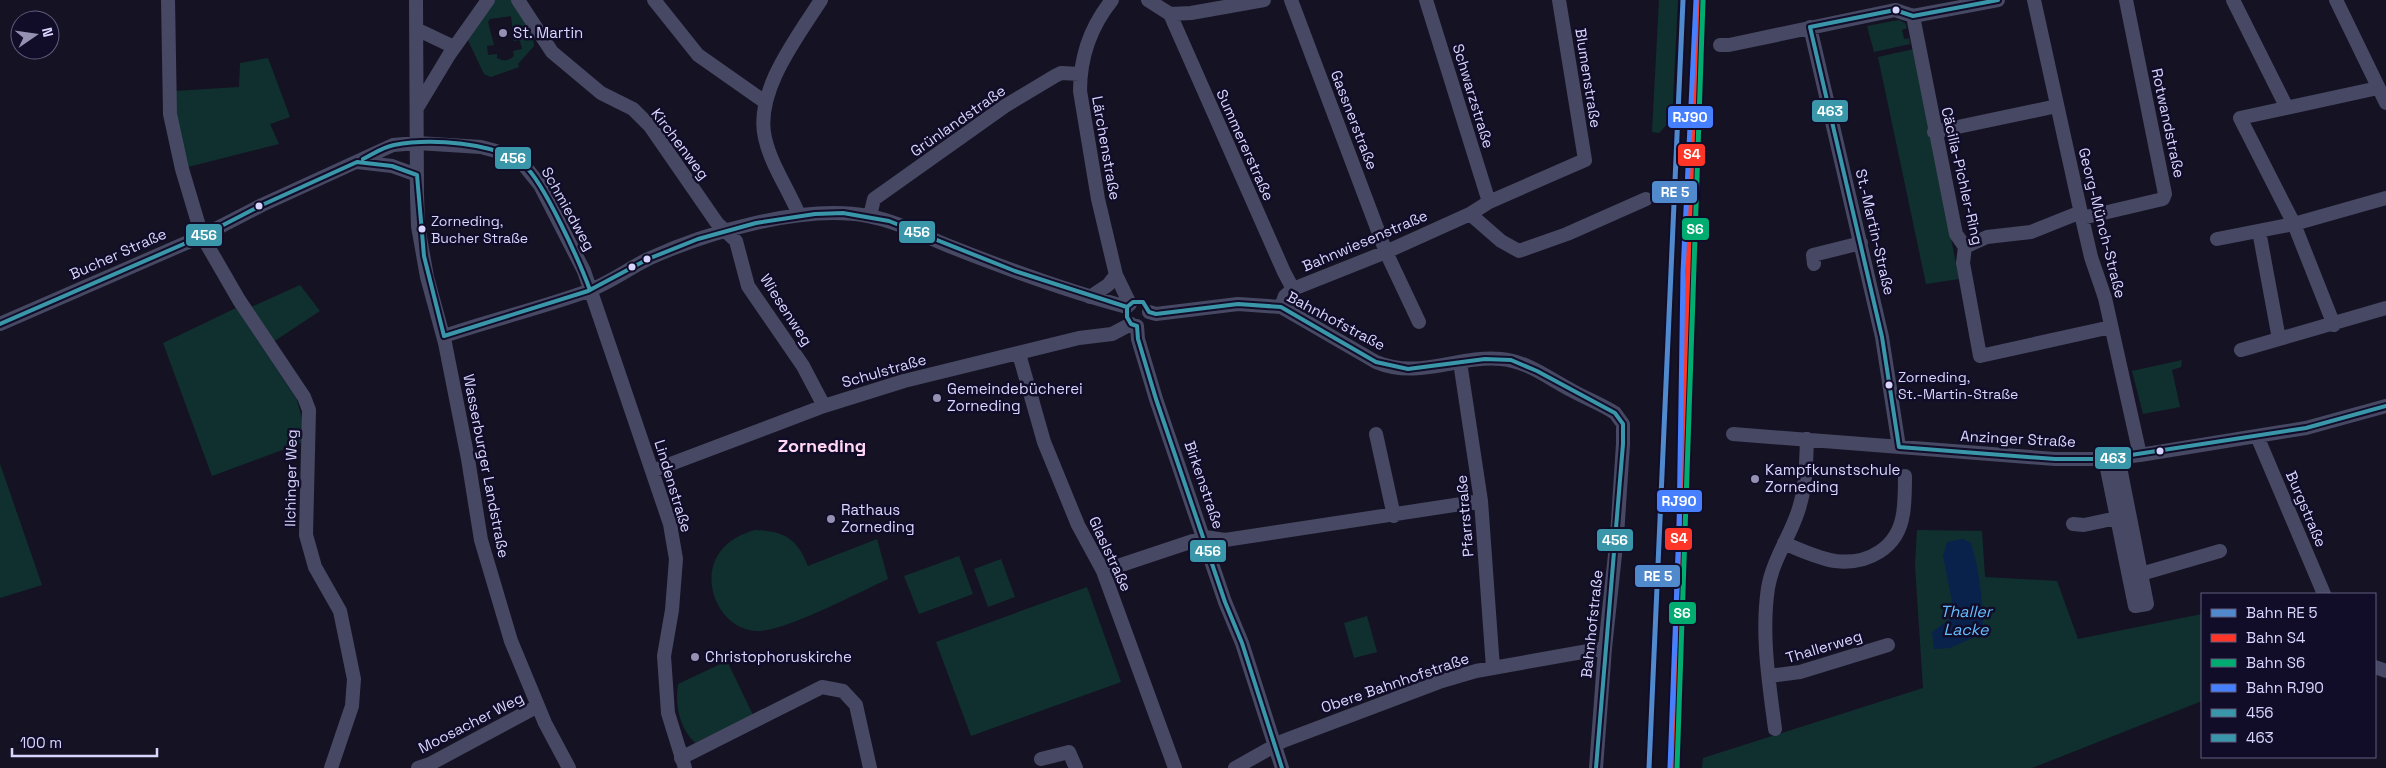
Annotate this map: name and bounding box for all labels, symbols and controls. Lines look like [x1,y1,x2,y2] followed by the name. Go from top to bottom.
[1891,5,1901,15] unlabelled marker
[10,10,60,60] north arrow
[513,23,583,42] place label: St. Martin
[38,25,57,39] text: N
[497,27,509,39] marker: St. Martin
[1571,27,1606,129] street label: Blumenstraße
[1449,41,1498,150] street label: Schwarzstraße
[2148,66,2189,180] street label: Rotwandstraße
[1327,67,1382,172] street label: Gassnerstraße
[906,81,1009,161] street label: Grünlandstraße
[1212,86,1279,203] street label: Summererstraße
[1088,94,1125,202] street label: Lärchenstraße
[1811,99,1849,123] line badge: 463
[1817,102,1843,120] text: 463
[647,104,713,183] street label: Kirchenweg
[1667,105,1714,129] line badge: RJ90
[1937,105,1988,247] street label: Cäcilia-Pichler-Ring
[1672,108,1708,126] text: RJ90
[1677,143,1706,167] line badge: S4
[1683,145,1701,163] text: S4
[494,146,532,170] line badge: 456
[2075,146,2130,300] street label: Georg-Münch-Straße
[500,149,526,167] text: 456
[538,164,599,254] street label: Schmiedweg
[1852,167,1899,297] street label: St.-Martin-Straße
[1651,180,1698,204] line badge: RE 5
[1661,183,1689,201] text: RE 5
[254,201,264,211] unlabelled marker
[1299,205,1430,276] street label: Bahnwiesenstraße
[431,212,528,247] place label: Zorneding, Bucher Straße
[1681,217,1710,241] line badge: S6
[898,220,936,244] line badge: 456
[1686,220,1704,238] text: S6
[185,223,223,247] line badge: 456
[904,223,930,241] text: 456
[66,224,169,283] street label: Bucher Straße
[417,224,427,234] marker: Zorneding, Bucher Straße
[191,226,217,244] text: 456
[642,254,652,264] unlabelled marker
[627,262,637,272] unlabelled marker
[756,270,817,349] street label: Wiesenweg
[1284,287,1389,354] street label: Bahnhofstraße
[839,349,928,392] street label: Schulstraße
[1898,368,2018,403] place label: Zorneding, St.-Martin-Straße
[459,372,514,559] street label: Wasserburger Landstraße
[947,379,1083,415] place label: Gemeindebücherei Zorneding
[1884,380,1894,390] marker: Zorneding, St.-Martin-Straße
[931,392,943,404] marker: Gemeindebücherei Zorneding
[1960,426,2076,451] street label: Anzinger Straße
[280,429,301,527] street label: Ilchinger Weg
[778,434,866,457] district label: Zorneding
[650,437,697,535] street label: Lindenstraße
[1181,438,1228,532] street label: Birkenstraße
[2094,446,2132,470] line badge: 463
[2155,446,2165,456] unlabelled marker
[2100,449,2126,467] text: 463
[1765,460,1901,496] place label: Kampfkunstschule Zorneding
[2282,468,2331,550] street label: Burgstraße
[1749,473,1761,485] marker: Kampfkunstschule Zorneding
[1451,474,1478,558] street label: Pfarrstraße
[1656,489,1703,513] line badge: RJ90
[1661,492,1697,510] text: RJ90
[841,500,915,536] place label: Rathaus Zorneding
[825,513,837,525] marker: Rathaus Zorneding
[1085,513,1136,594] street label: Glaslstraße
[1664,527,1693,551] line badge: S4
[1596,528,1634,552] line badge: 456
[1670,529,1688,547] text: S4
[1602,531,1628,549] text: 456
[1189,539,1227,563] line badge: 456
[1195,542,1221,560] text: 456
[1634,564,1681,588] line badge: RE 5
[1644,567,1672,585] text: RE 5
[1576,569,1607,679] street label: Bahnhofstraße
[2201,593,2376,758] legend
[1668,601,1697,625] line badge: S6
[1940,601,1994,640] water label: Thaller Lacke
[2246,603,2318,622] text: Bahn RE 5
[1673,604,1691,622] text: S6
[1783,626,1864,667] street label: Thallerweg
[2246,628,2305,647] text: Bahn S4
[705,647,852,666] place label: Christophoruskirche
[1318,648,1471,717] street label: Obere Bahnhofstraße
[689,651,701,663] marker: Christophoruskirche
[2246,653,2305,672] text: Bahn S6
[2246,678,2324,697] text: Bahn RJ90
[415,688,527,757] street label: Moosacher Weg
[2246,703,2274,722] text: 456
[12,726,158,758] scale bar
[2246,728,2274,747] text: 463
[20,733,62,752] text: 100 m

